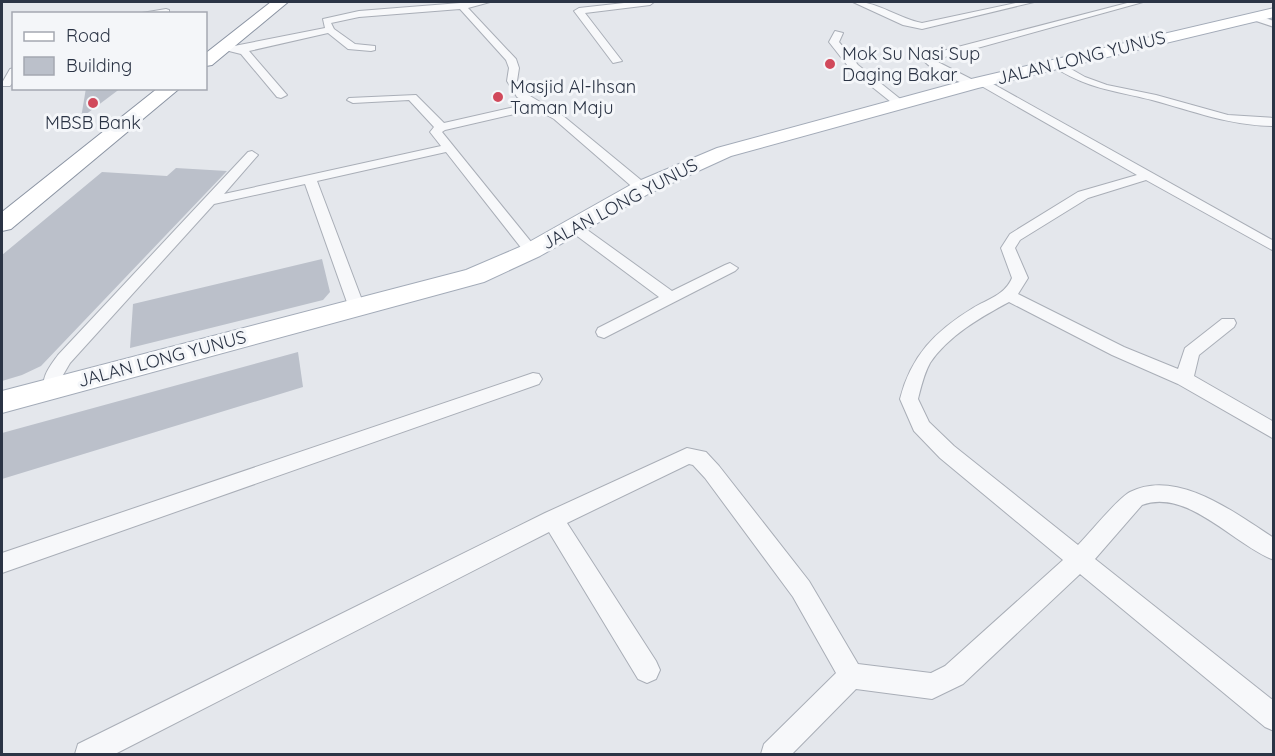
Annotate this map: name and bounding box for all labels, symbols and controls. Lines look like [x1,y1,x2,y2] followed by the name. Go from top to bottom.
[12,12,207,90] legend
[66,24,111,47] text: Road
[994,25,1168,90] street label: JALAN LONG YUNUS
[842,42,980,86] place label: Mok Su Nasi Sup Daging Bakar
[66,54,132,77] text: Building
[823,57,837,71] marker: Mok Su Nasi Sup Daging Bakar
[510,75,636,119] place label: Masjid Al-Ihsan Taman Maju
[491,90,505,104] marker: Masjid Al-Ihsan Taman Maju
[86,96,100,110] marker: MBSB Bank
[45,111,141,134] place label: MBSB Bank
[538,153,702,254] street label: JALAN LONG YUNUS
[75,325,249,392] street label: JALAN LONG YUNUS

